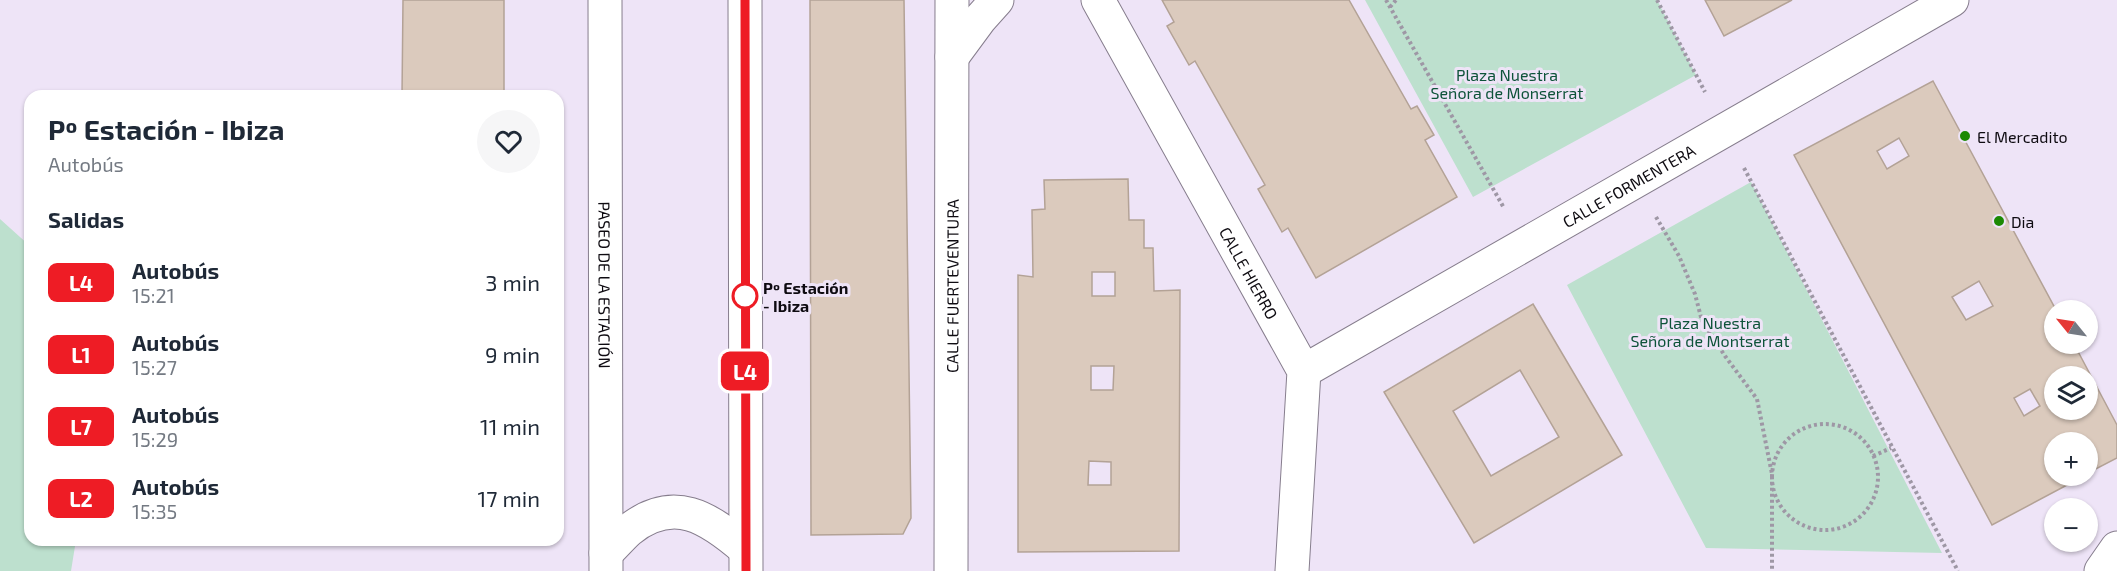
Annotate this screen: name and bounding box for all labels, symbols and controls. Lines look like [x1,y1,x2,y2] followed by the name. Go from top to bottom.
[1431,65,1583,102] park label: Plaza Nuestra Señora de Monserrat
[477,110,540,173] button: heart
[48,112,284,146] text: Pº Estación - Ibiza
[1977,127,2068,146] place label: El Mercadito
[1958,129,1972,143] marker: El Mercadito
[1559,140,1698,231] street label: CALLE FORMENTERA
[48,152,124,176] text: Autobús
[942,199,961,373] street label: CALLE FUERTEVENTURA
[596,201,615,369] street label: PASEO DE LA ESTACIÓN
[48,206,124,232] text: Salidas
[2011,212,2034,231] place label: Dia
[1992,214,2006,228] marker: Dia
[1216,223,1283,322] street label: CALLE HIERRO
[132,257,219,283] text: Autobús
[485,269,540,295] text: 3 min
[69,270,93,295] text: L4
[763,278,848,315] place label: Pº Estación - Ibiza
[132,283,175,307] text: 15:21
[732,283,758,309] marker: Pº Estación - Ibiza
[2044,300,2098,354] north arrow
[2044,300,2098,552] map controls
[1631,313,1790,350] park label: Plaza Nuestra Señora de Montserrat
[132,329,219,355] text: Autobús
[485,341,540,367] text: 9 min
[71,342,91,367] text: L1
[718,352,772,391] line badge: L4
[132,355,177,379] text: 15:27
[733,359,757,384] text: L4
[2044,366,2098,420] button: layers
[132,401,219,427] text: Autobús
[480,413,540,439] text: 11 min
[70,414,92,439] text: L7
[132,427,178,451] text: 15:29
[2044,432,2098,486] button: +
[132,473,219,499] text: Autobús
[478,485,540,511] text: 17 min
[69,486,93,511] text: L2
[2044,498,2098,552] button: −
[132,499,177,523] text: 15:35

